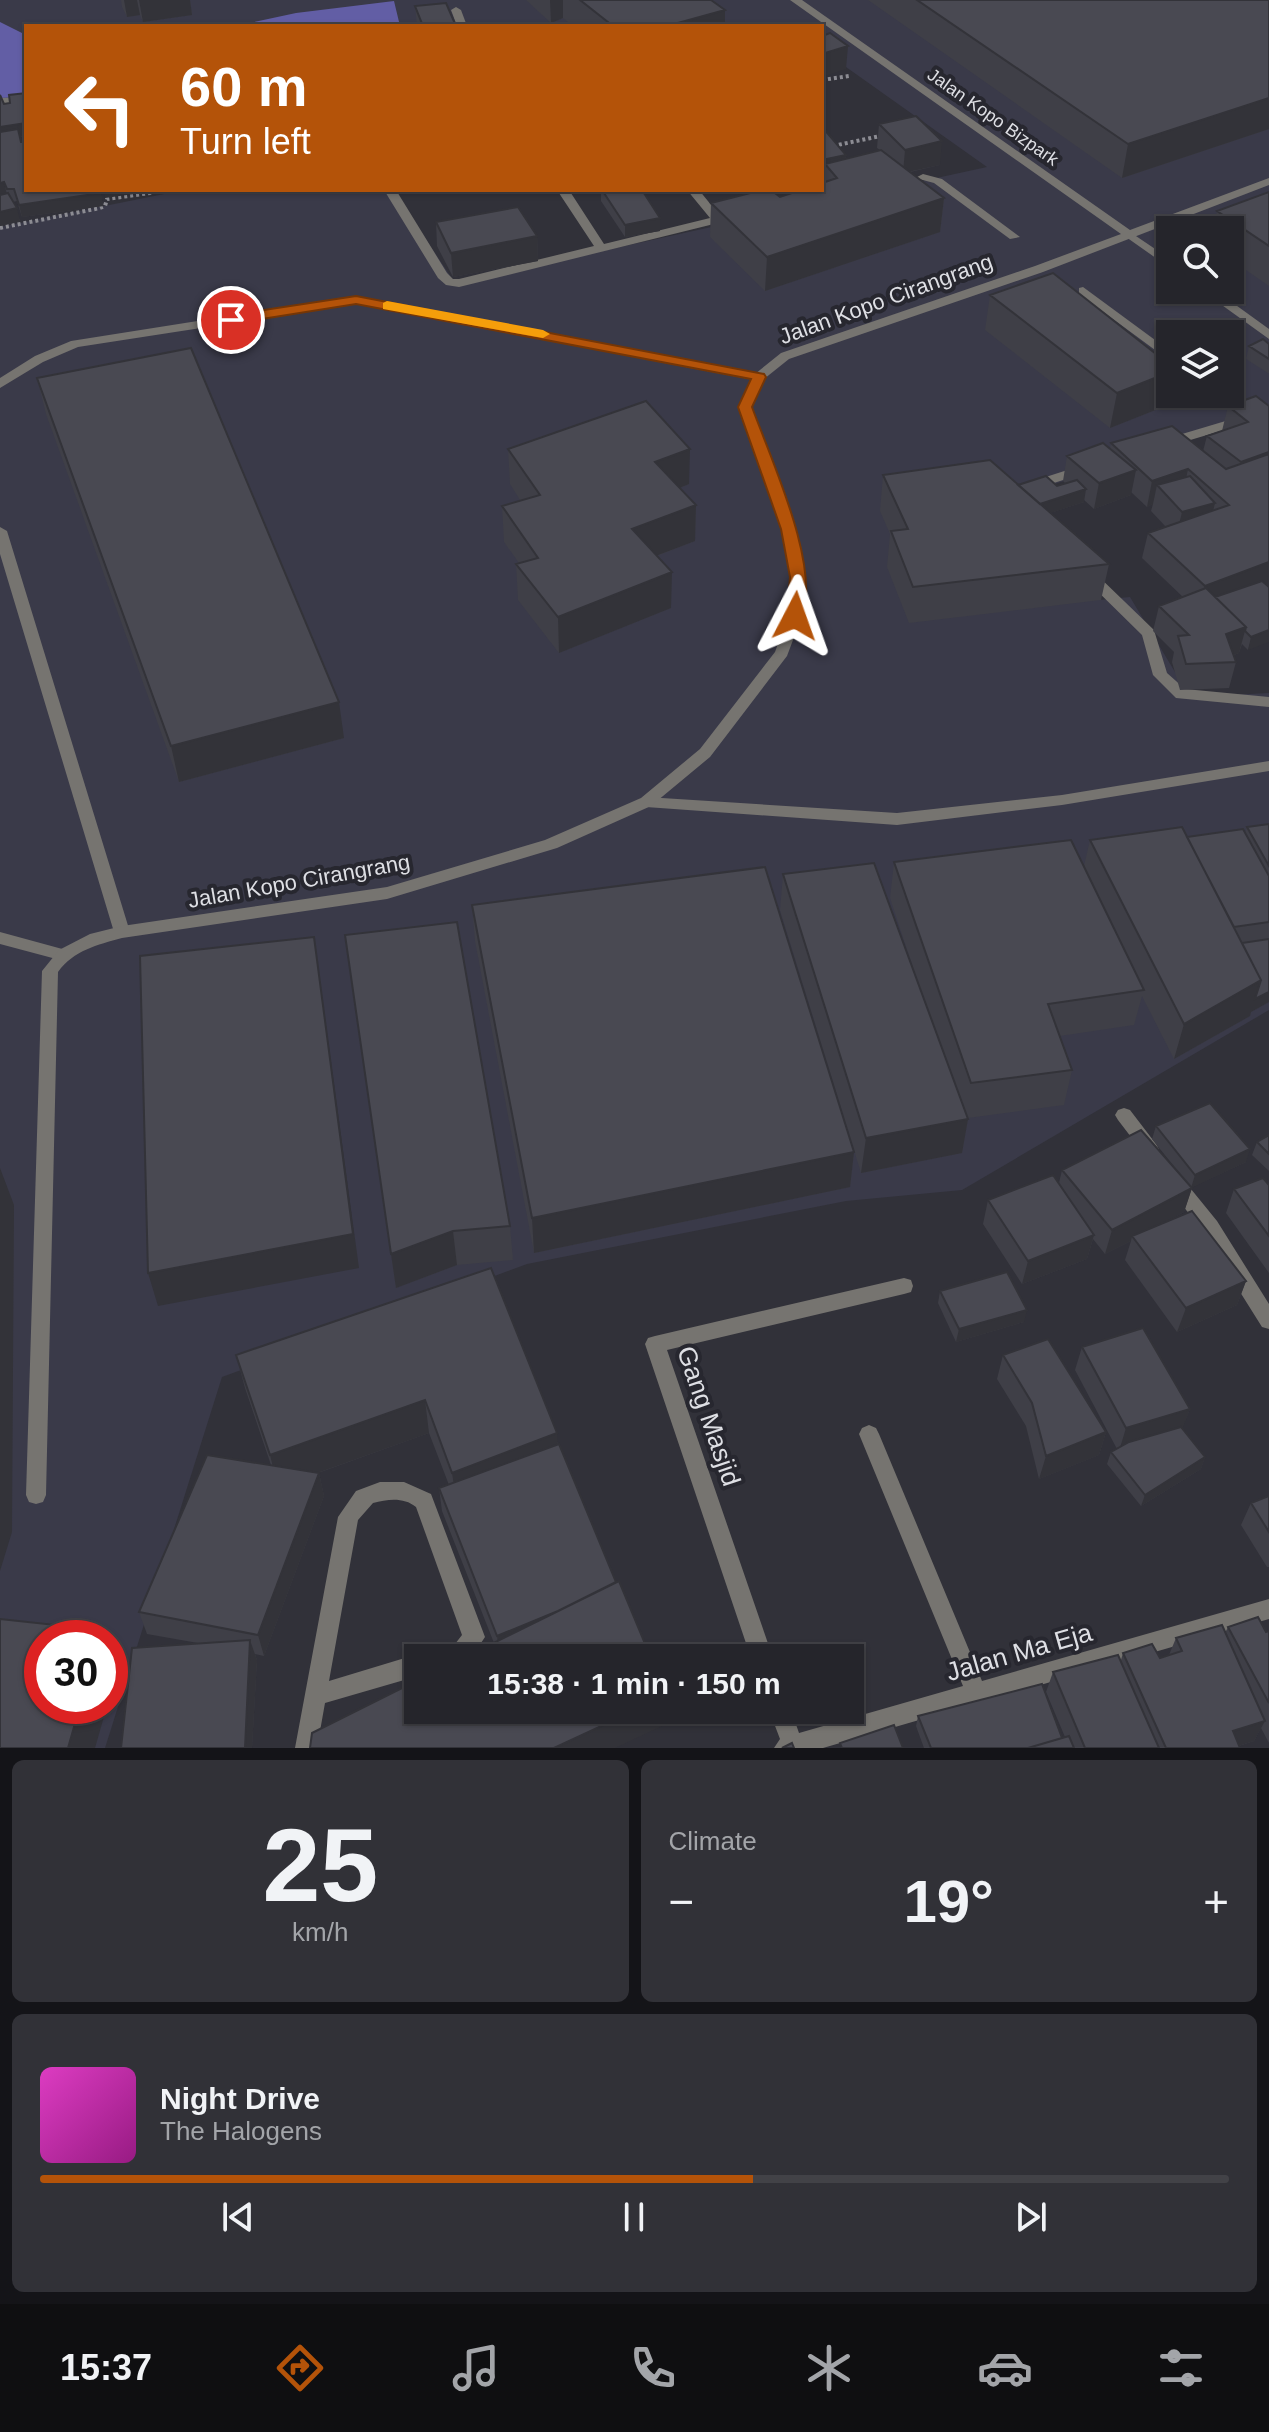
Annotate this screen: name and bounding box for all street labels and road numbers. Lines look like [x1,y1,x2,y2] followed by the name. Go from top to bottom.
[924,64,1063,170] street label: Jalan Kopo Bizpark
[776,249,996,349] street label: Jalan Kopo Cirangrang
[186,849,412,913] street label: Jalan Kopo Cirangrang
[671,1342,747,1490] street label: Gang Masjid
[943,1617,1096,1687] street label: Jalan Ma Eja

